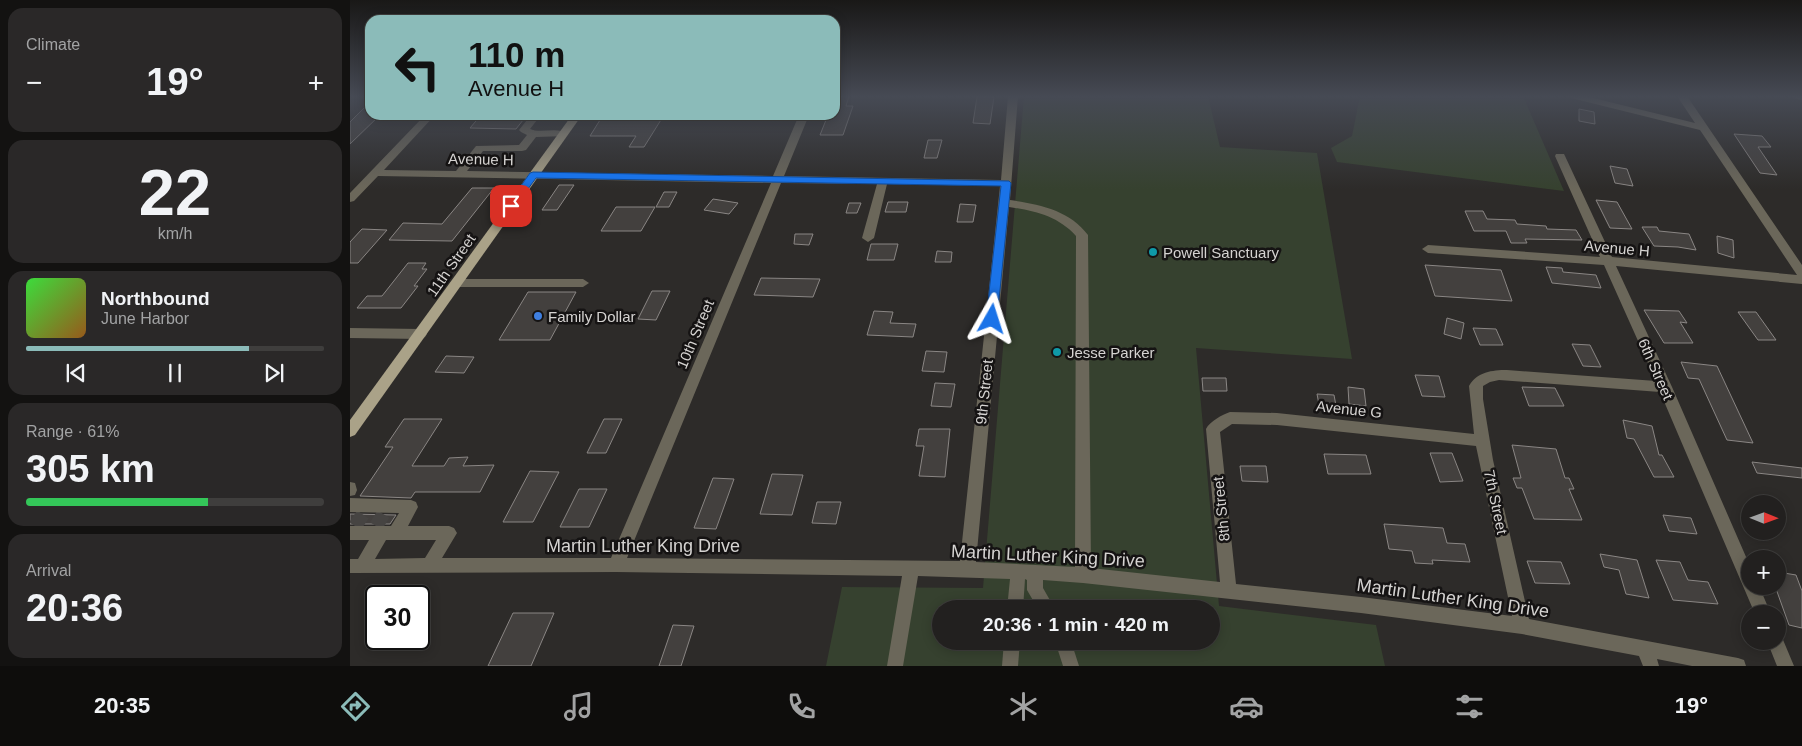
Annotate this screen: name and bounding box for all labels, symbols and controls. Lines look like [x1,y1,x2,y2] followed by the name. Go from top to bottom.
[385,35,450,100] icon: left
[468,35,565,74] text: 110 m
[26,36,80,53] text: Climate
[146,61,204,103] text: 19°
[26,67,42,98] text: −
[308,67,324,98] text: +
[468,76,564,101] text: Avenue H
[448,150,514,168] street label: Avenue H
[139,156,211,229] text: 22
[490,185,532,227] pin
[497,192,525,220] icon: arrive
[158,225,192,242] text: km/h
[423,230,479,299] street label: 11th Street
[1584,237,1650,259] street label: Avenue H
[1163,244,1279,261] place label: Powell Sanctuary
[1147,246,1159,258] marker: Powell Sanctuary
[101,288,210,309] text: Northbound
[965,292,1017,344] position arrow
[673,296,717,371] street label: 10th Street
[548,308,636,325] place label: Family Dollar
[101,310,189,327] text: June Harbor
[532,310,544,322] marker: Family Dollar
[1635,336,1677,403] street label: 6th Street
[1067,344,1155,361] place label: Jesse Parker
[1051,346,1063,358] marker: Jesse Parker
[972,358,996,425] street label: 9th Street
[62,359,90,387] icon: previous
[161,359,189,387] icon: pause
[260,359,288,387] icon: next
[1315,397,1383,421] street label: Avenue G
[26,423,119,440] text: Range · 61%
[26,448,155,490] text: 305 km
[1481,468,1511,536] street label: 7th Street
[1209,475,1233,542] street label: 8th Street
[1741,495,1786,540] north arrow
[1741,495,1786,650] map controls
[546,536,740,556] street label: Martin Luther King Drive
[951,541,1145,571] street label: Martin Luther King Drive
[1741,550,1786,595] button: +
[26,562,71,579] text: Arrival
[1356,575,1550,621] street label: Martin Luther King Drive
[365,585,430,650] speed limit sign: 30
[26,587,123,629] text: 20:36
[1741,605,1786,650] button: −
[983,614,1169,635] text: 20:36 · 1 min · 420 m
[338,689,373,724] icon: directions
[561,689,596,724] icon: music
[784,689,819,724] icon: phone
[1006,689,1041,724] icon: climate
[1229,689,1264,724] icon: car
[1452,689,1487,724] icon: filters
[94,693,150,718] text: 20:35
[1675,693,1708,718] text: 19°

